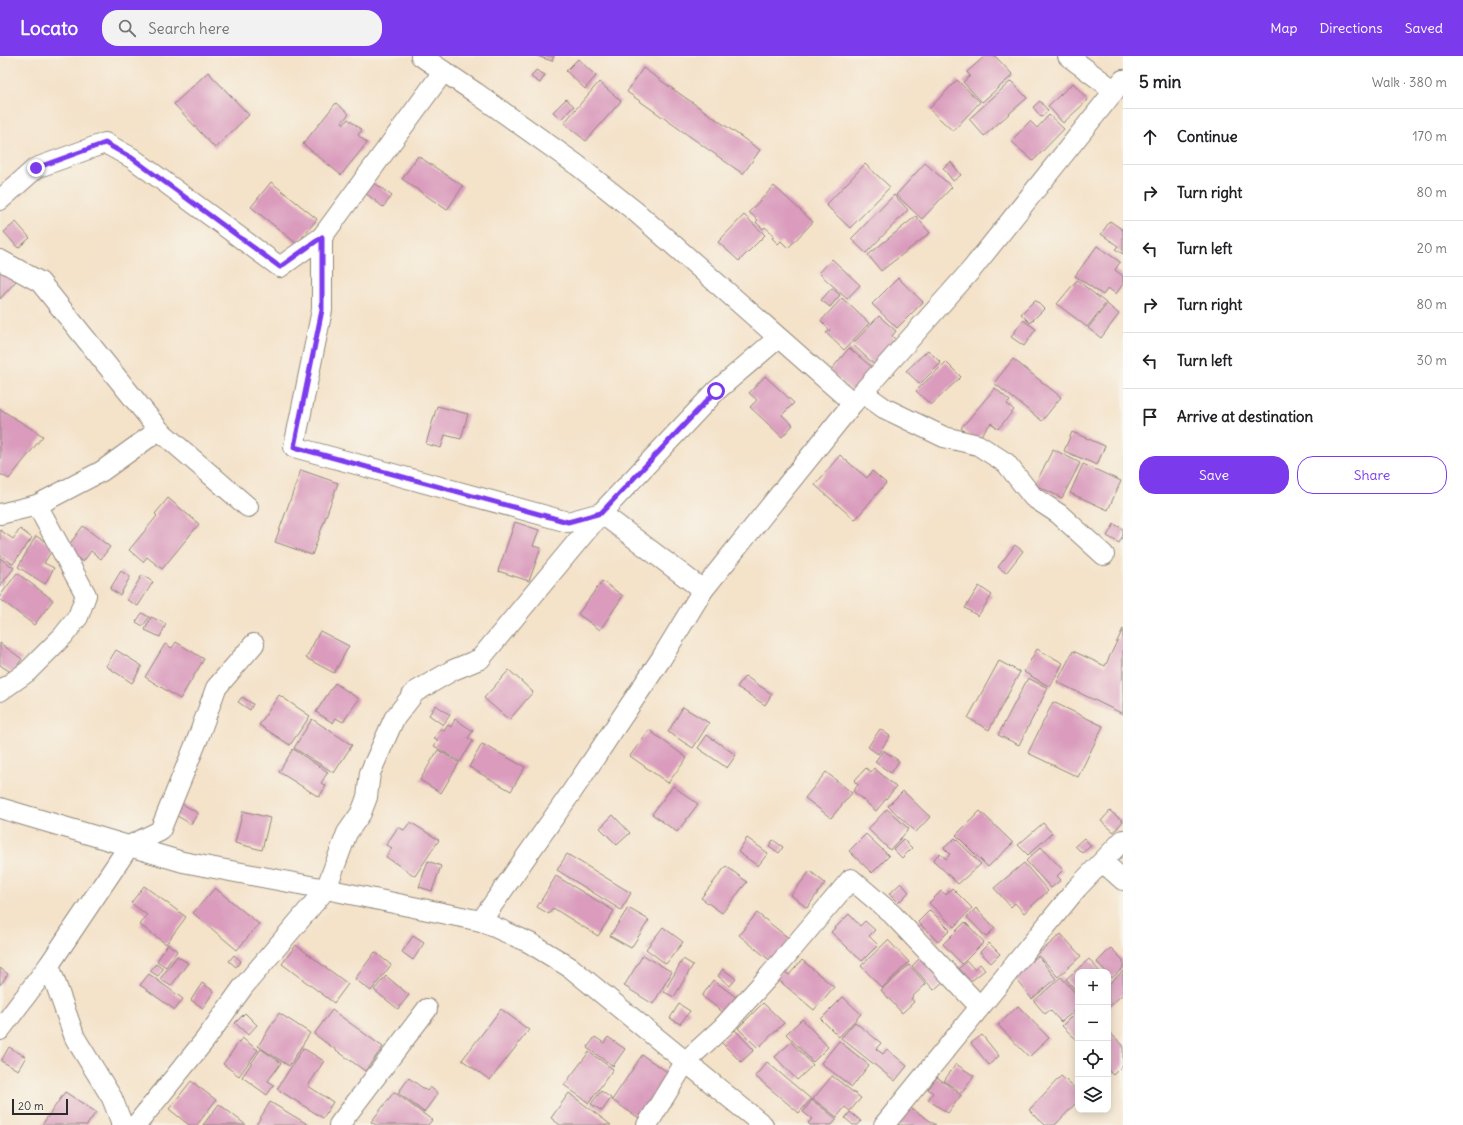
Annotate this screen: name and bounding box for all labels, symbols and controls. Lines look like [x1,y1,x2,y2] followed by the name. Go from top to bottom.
[102,10,382,46] search box
[20,16,78,40] text: Locato
[116,17,138,39] icon: search
[148,19,230,38] text: Search here
[1270,19,1297,37] text: Map
[1319,19,1383,37] text: Directions
[1405,19,1443,37] text: Saved
[1139,71,1181,93] text: 5 min
[1372,74,1447,91] text: Walk · 380 m
[1139,126,1161,148] icon: ahead
[1177,127,1238,146] text: Continue
[1412,128,1447,145] text: 170 m
[27,159,45,177] route end
[1139,182,1161,204] icon: right
[1177,183,1242,202] text: Turn right
[1416,184,1447,201] text: 80 m
[1139,238,1161,260] icon: left
[1177,239,1232,258] text: Turn left
[1417,240,1447,257] text: 20 m
[1139,294,1161,316] icon: right
[1177,295,1242,314] text: Turn right
[1416,296,1447,313] text: 80 m
[1139,350,1161,372] icon: left
[1177,351,1232,370] text: Turn left
[1417,352,1447,369] text: 30 m
[707,382,725,400] route start
[1139,406,1161,428] icon: arrive
[1177,407,1313,426] text: Arrive at destination
[1139,456,1289,494] button: Save
[1297,456,1447,494] button: Share
[1075,969,1111,1113] map controls
[1075,969,1111,1005] button: +
[1075,1005,1111,1041] button: −
[1075,1041,1111,1077] button: locate
[1075,1077,1111,1113] button: layers
[12,1097,68,1116] scale bar
[18,1099,44,1113] text: 20 m

